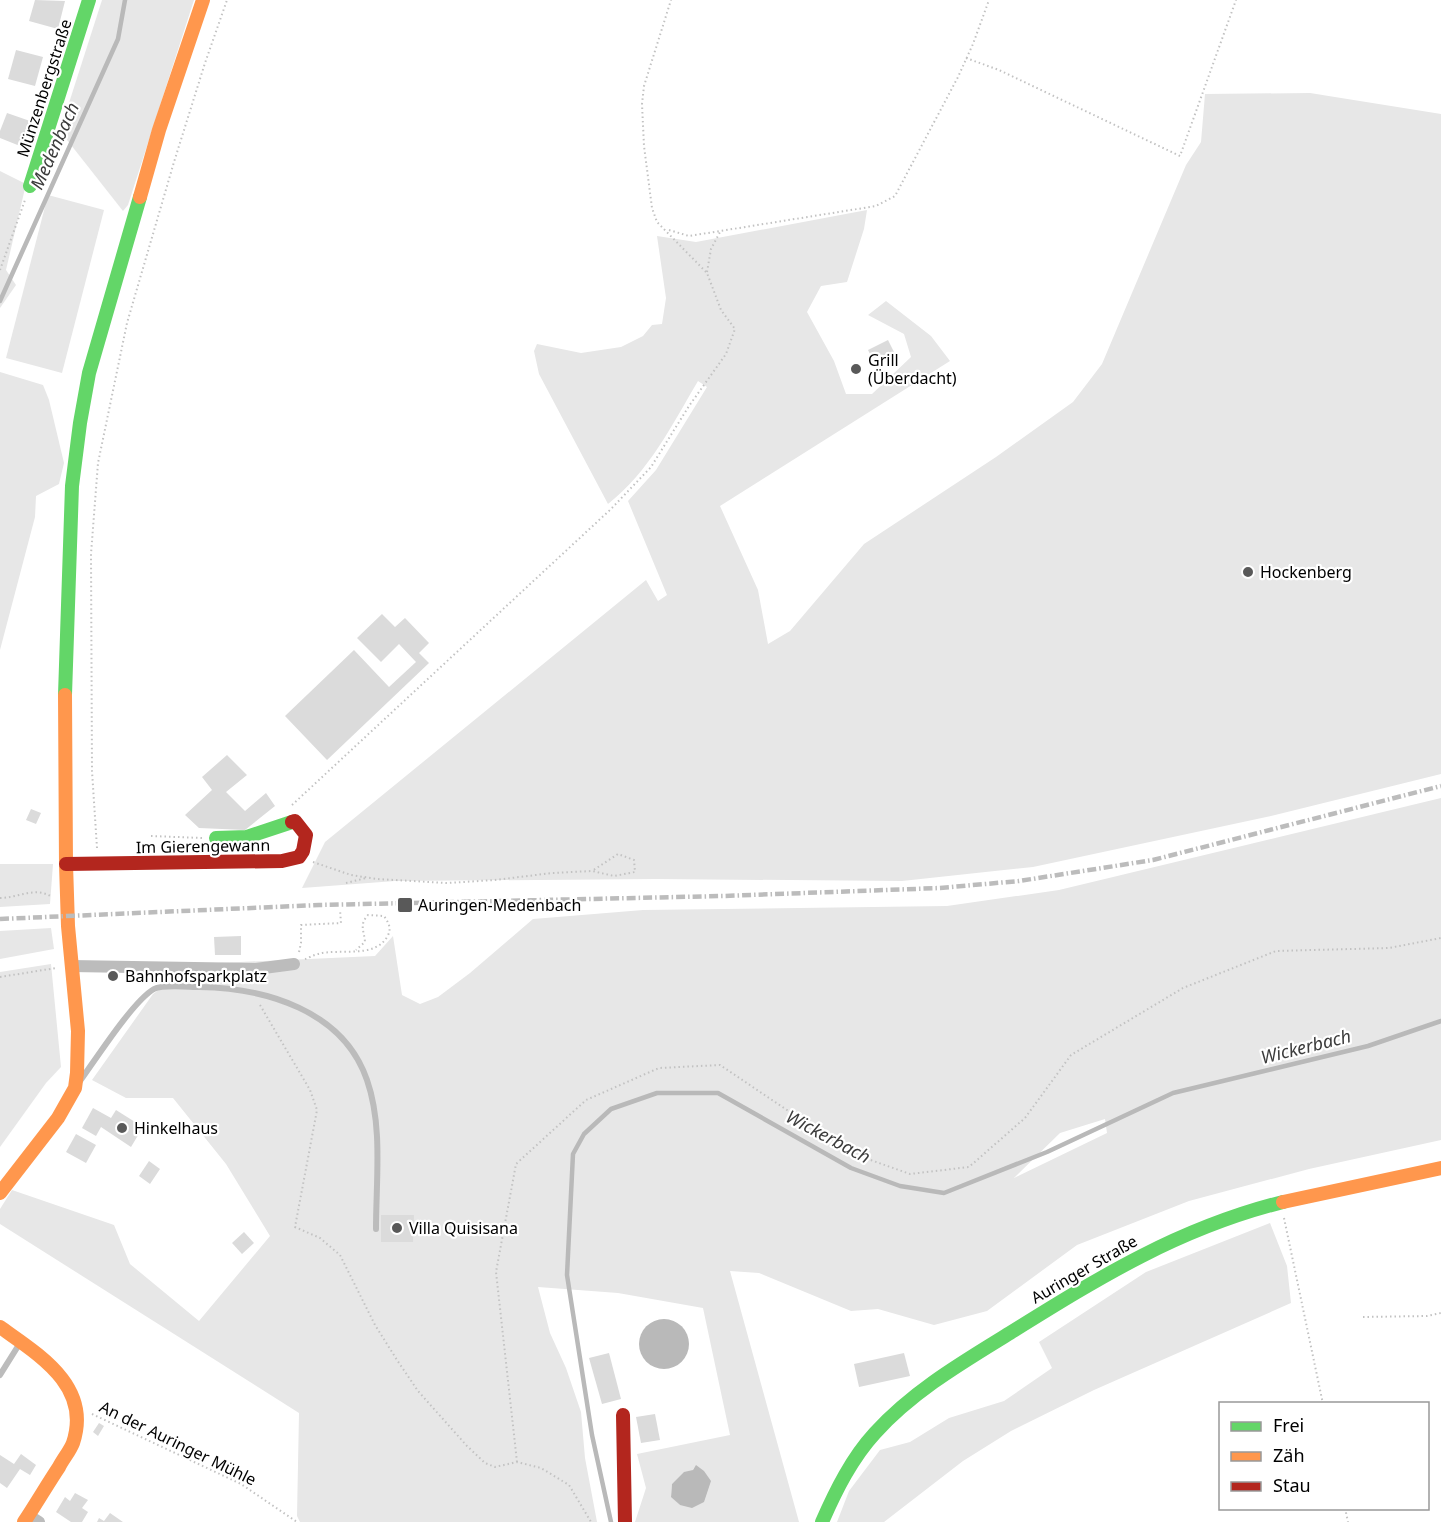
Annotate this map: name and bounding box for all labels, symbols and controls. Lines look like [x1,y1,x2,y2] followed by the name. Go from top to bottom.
[11,16,77,160] street label: Münzenbergstraße
[24,98,84,193] water label: Medenbach
[868,349,957,389] place label: Grill (Überdacht)
[849,362,863,376] marker: Grill (Überdacht)
[1260,561,1352,583] place label: Hockenberg
[1241,565,1255,579] marker: Hockenberg
[136,834,270,858] street label: Im Gierengewann
[418,894,581,916] place label: Auringen-Medenbach
[396,896,414,914] marker: Auringen-Medenbach
[125,965,267,987] place label: Bahnhofsparkplatz
[106,969,120,983] marker: Bahnhofsparkplatz
[1258,1023,1353,1069] water label: Wickerbach
[782,1104,875,1168] water label: Wickerbach
[134,1117,218,1139] place label: Hinkelhaus
[115,1121,129,1135] marker: Hinkelhaus
[409,1217,518,1239] place label: Villa Quisisana
[390,1221,404,1235] marker: Villa Quisisana
[1027,1230,1141,1308] street label: Auringer Straße
[96,1395,260,1491] street label: An der Auringer Mühle
[1219,1402,1429,1510] legend
[1273,1413,1304,1437] text: Frei
[1273,1443,1305,1467] text: Zäh
[1273,1473,1311,1497] text: Stau

